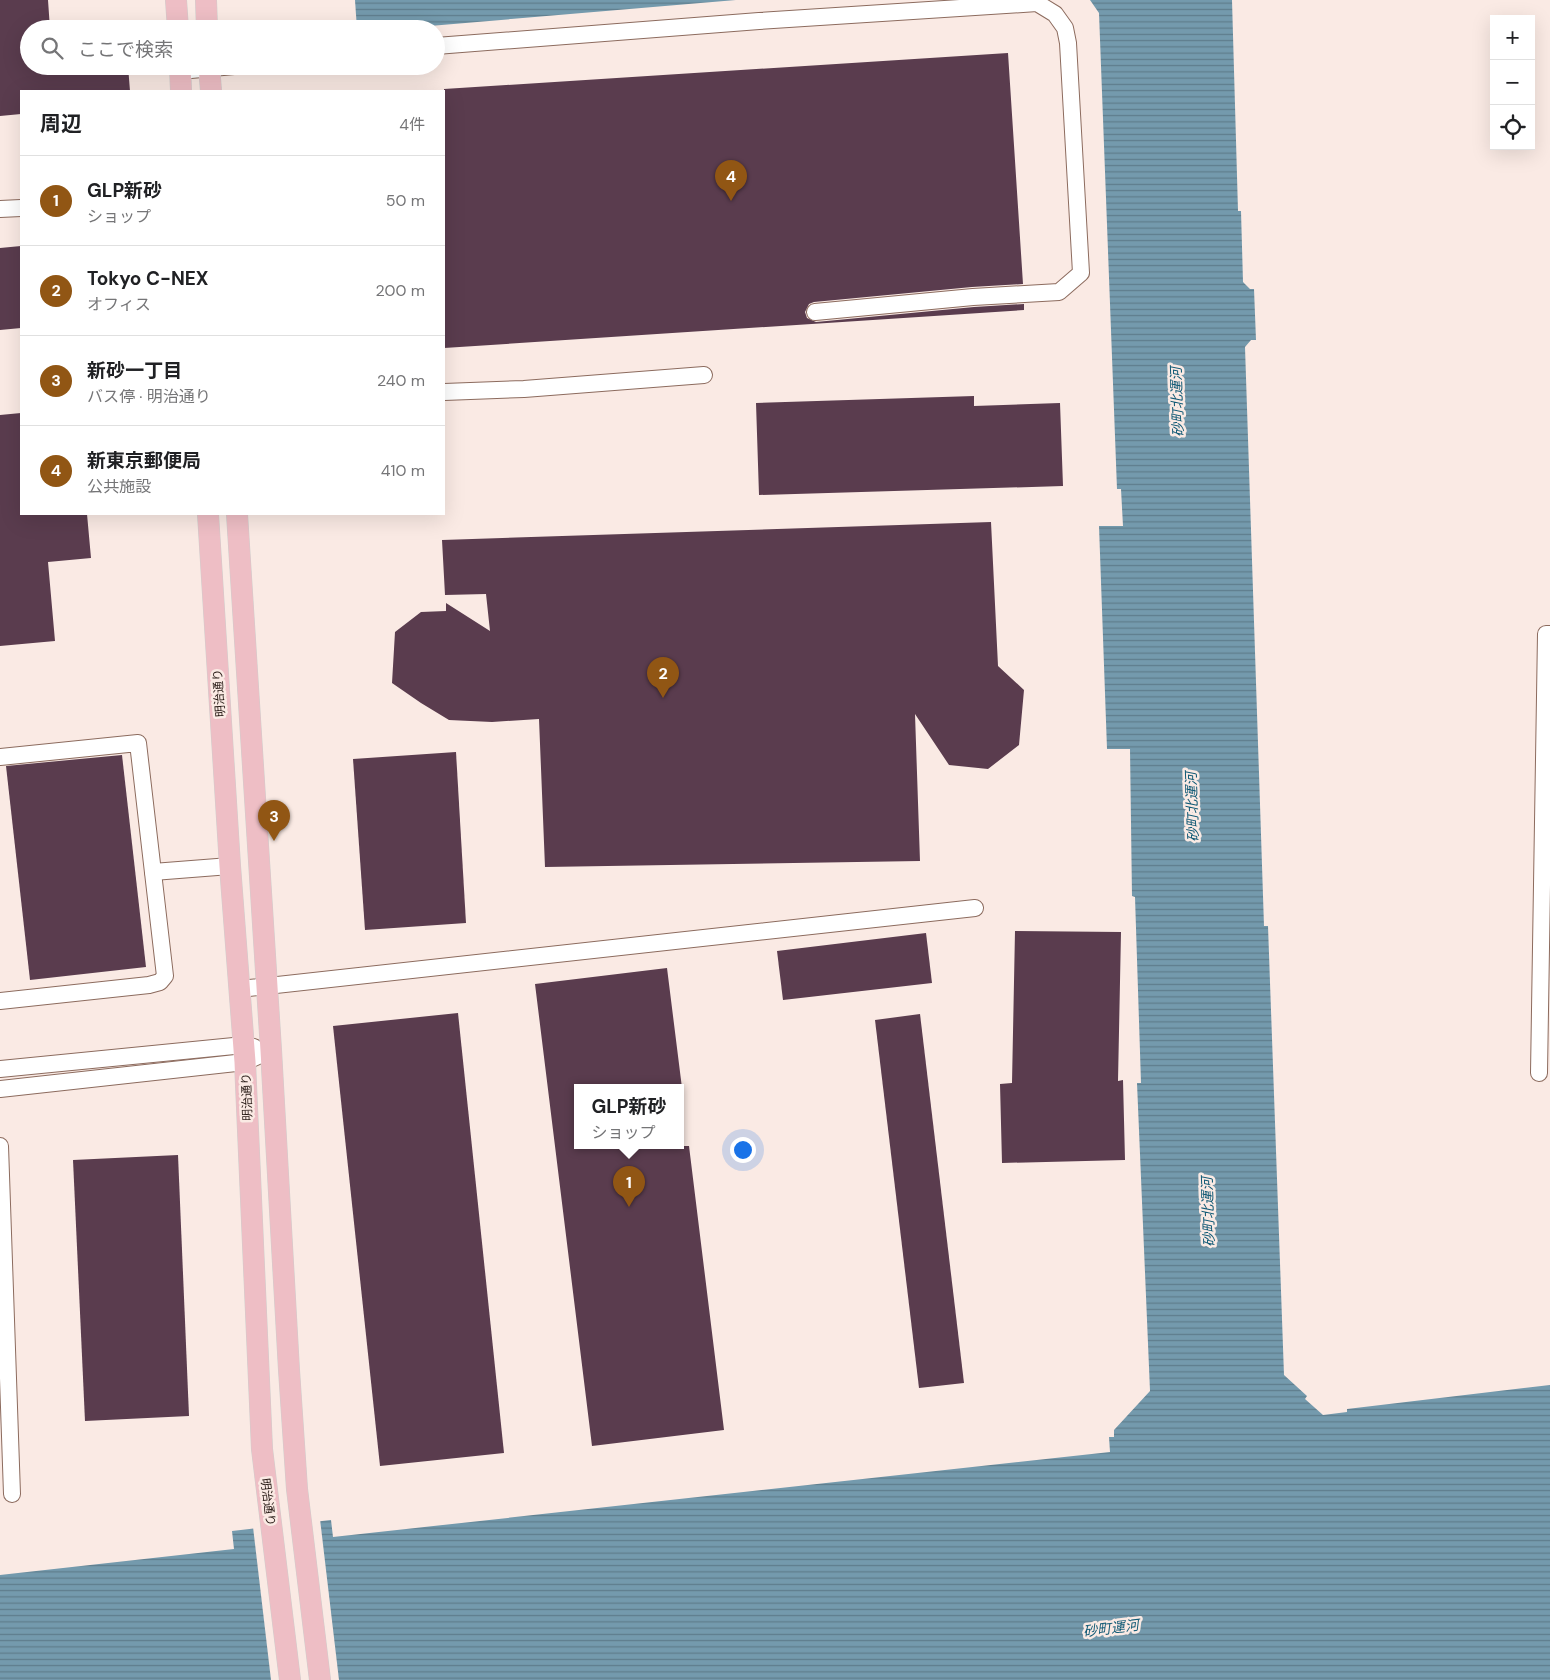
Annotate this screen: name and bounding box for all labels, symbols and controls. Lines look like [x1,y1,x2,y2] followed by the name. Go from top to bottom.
[1490,15,1535,150] map controls
[1490,15,1535,60] button: +
[20,20,445,75] search box
[38,34,66,62] icon: search
[78,37,173,62] text: ここで検索
[1490,60,1535,105] button: −
[1490,105,1535,150] button: locate
[40,110,82,138] text: 周辺
[399,114,425,135] text: 4件
[715,160,747,201] pin: 4
[87,178,162,203] text: GLP新砂
[53,190,59,211] text: 1
[386,190,425,211] text: 50 m
[87,206,151,227] text: ショップ
[87,266,209,291] text: Tokyo C-NEX
[51,280,61,301] text: 2
[376,280,425,301] text: 200 m
[87,294,151,315] text: オフィス
[87,358,182,383] text: 新砂一丁目
[1167,364,1187,437] water label: 砂町北運河
[51,370,61,391] text: 3
[377,370,425,391] text: 240 m
[87,386,211,407] text: バス停 · 明治通り
[87,448,201,473] text: 新東京郵便局
[51,460,61,481] text: 4
[381,460,425,481] text: 410 m
[87,476,151,497] text: 公共施設
[647,657,679,698] pin: 2
[209,668,229,718] street label: 明治通り
[1182,769,1202,842] water label: 砂町北運河
[258,800,290,841] pin: 3
[238,1073,256,1121] street label: 明治通り
[574,1084,684,1149] popup
[591,1094,667,1119] text: GLP新砂
[591,1122,655,1143] text: ショップ
[730,1137,756,1163] your location
[613,1166,645,1207] pin: 1
[1198,1174,1218,1247] water label: 砂町北運河
[257,1477,279,1527] street label: 明治通り
[1082,1615,1143,1640] water label: 砂町運河

